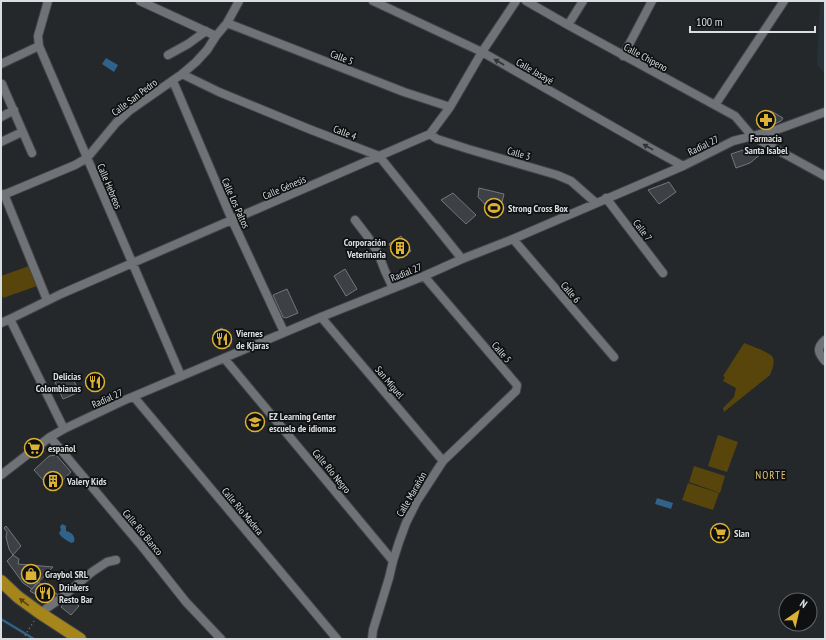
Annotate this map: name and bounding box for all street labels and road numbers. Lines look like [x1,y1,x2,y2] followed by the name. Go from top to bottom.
[622,41,670,74] street label: Calle Chipeno
[328,47,355,68] street label: Calle 5
[514,56,556,87] street label: Calle Jasayé
[109,76,160,119] street label: Calle San Pedro
[331,122,359,143] street label: Calle 4
[686,132,721,158] street label: Radial 27
[506,144,532,163] street label: Calle 3
[94,162,125,211] street label: Calle Hebreos
[261,172,308,202] street label: Calle Génesis
[219,176,253,231] street label: Calle Los Paltos
[630,217,655,244] street label: Calle 7
[389,260,424,285] street label: Radial 27
[558,279,584,306] street label: Calle 6
[489,339,514,366] street label: Calle 5
[372,363,407,402] street label: San Miguel
[90,386,125,411] street label: Radial 27
[309,447,354,496] street label: Calle Río Negro
[393,470,429,519] street label: Calle Marañón
[219,485,266,538] street label: Calle Río Madera
[120,507,166,558] street label: Calle Río Blanco

